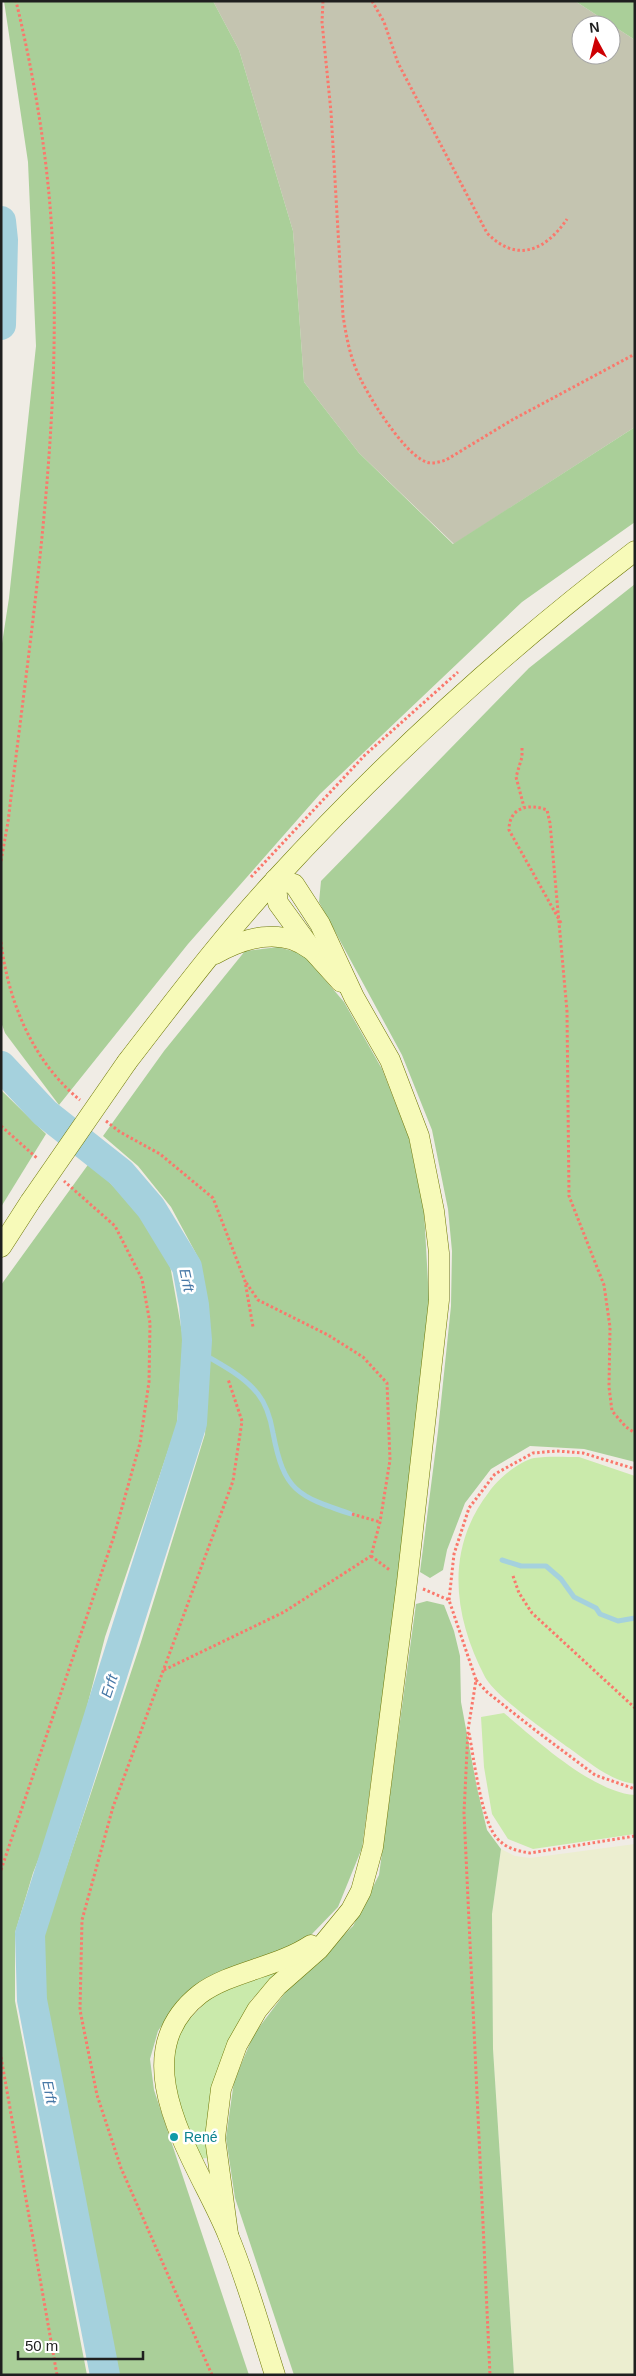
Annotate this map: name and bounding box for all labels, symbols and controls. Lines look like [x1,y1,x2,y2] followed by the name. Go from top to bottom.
[571,15,621,65] north arrow
[588,19,600,36] text: N
[176,1267,198,1294] water label: Erft
[97,1671,121,1700] water label: Erft
[39,2079,61,2106] water label: Erft
[184,2129,218,2145] place label: René
[168,2131,180,2143] marker: René
[18,2328,142,2360] scale bar
[25,2337,58,2354] text: 50 m

